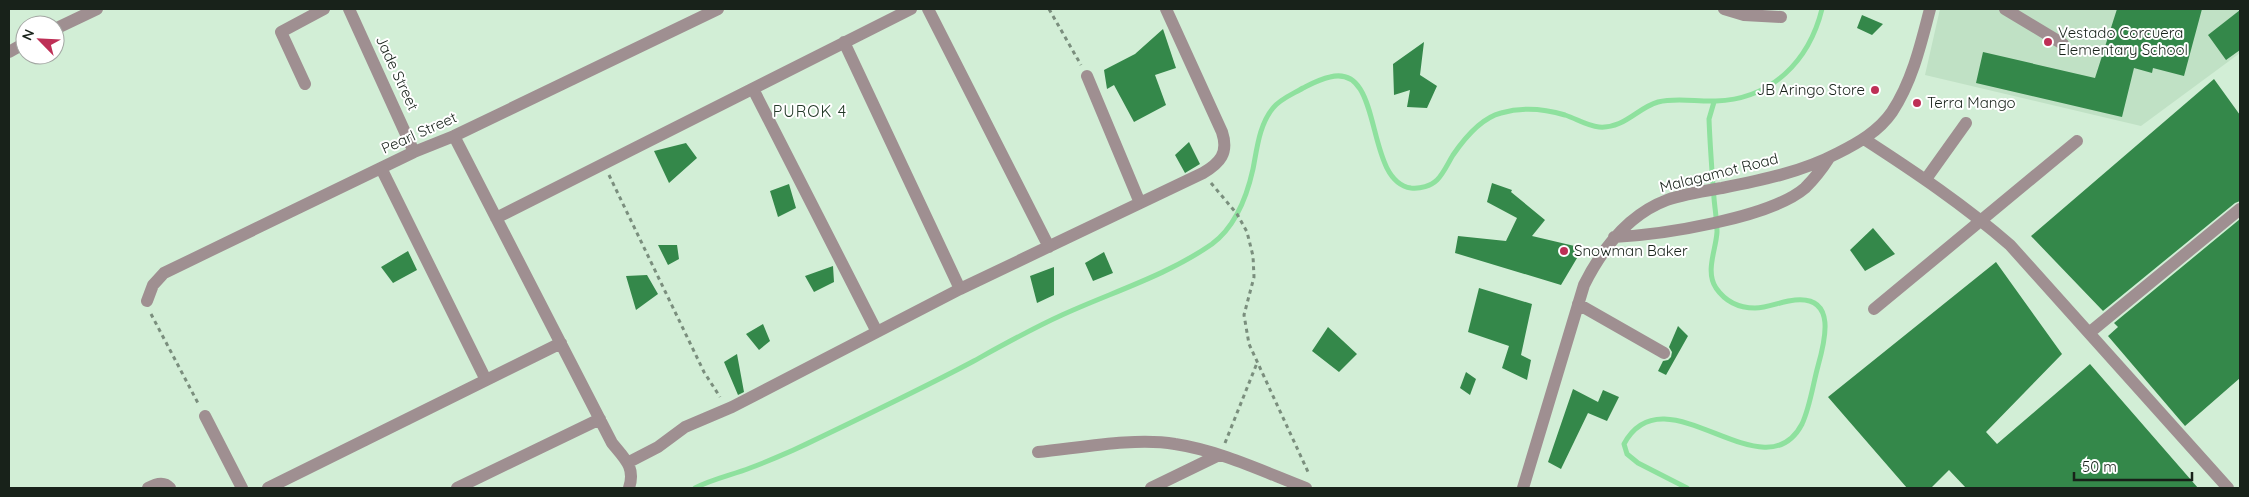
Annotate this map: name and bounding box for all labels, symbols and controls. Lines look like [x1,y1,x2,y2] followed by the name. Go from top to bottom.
[15,15,65,65] north arrow
[2058,23,2188,59] place label: Vestado Corcuera Elementary School
[18,26,38,43] text: N
[372,32,423,113] street label: Jade Street
[2042,36,2054,48] marker: Vestado Corcuera Elementary School
[1757,80,1865,99] place label: JB Aringo Store
[1869,84,1881,96] marker: JB Aringo Store
[1927,93,2016,112] place label: Terra Mango
[1911,97,1923,109] marker: Terra Mango
[773,101,847,121] district label: PUROK 4
[378,107,460,158] street label: Pearl Street
[1658,149,1780,196] street label: Malagamot Road
[1574,241,1688,260] place label: Snowman Baker
[1558,245,1570,257] marker: Snowman Baker
[2074,450,2192,482] scale bar
[2082,457,2117,476] text: 50 m

